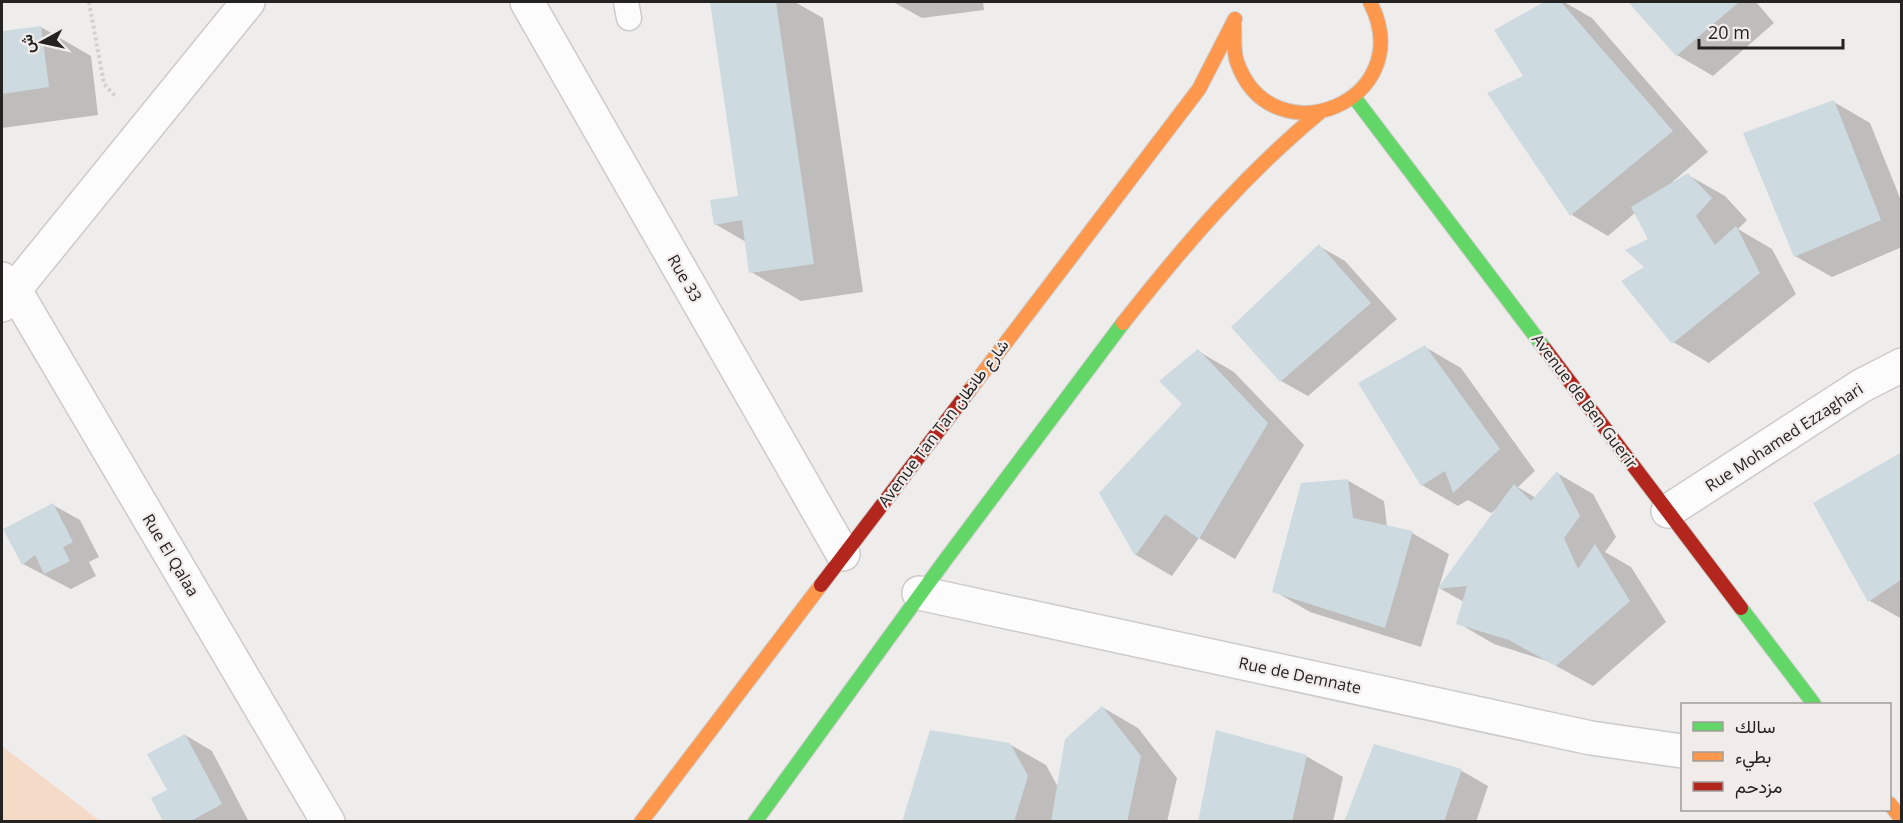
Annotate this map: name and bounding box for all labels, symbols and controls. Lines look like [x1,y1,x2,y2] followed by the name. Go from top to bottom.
[12,12,72,72] north arrow
[1699,12,1843,50] scale bar
[1708,20,1750,44] text: 20 m
[15,33,39,55] text: ش
[663,250,707,306] street label: Rue 33
[1527,329,1643,473] street label: Avenue de Ben Guerir
[873,335,1014,512] street label: Avenue Tan Tan شارع طانطان
[1701,378,1867,496] street label: Rue Mohamed Ezzaghari
[138,509,204,601] street label: Rue El Qalaa
[1237,651,1363,699] street label: Rue de Demnate
[1681,703,1891,811] legend
[1735,714,1775,738] text: سالك
[1735,744,1771,772] text: بطيء
[1735,774,1782,799] text: مزدحم

